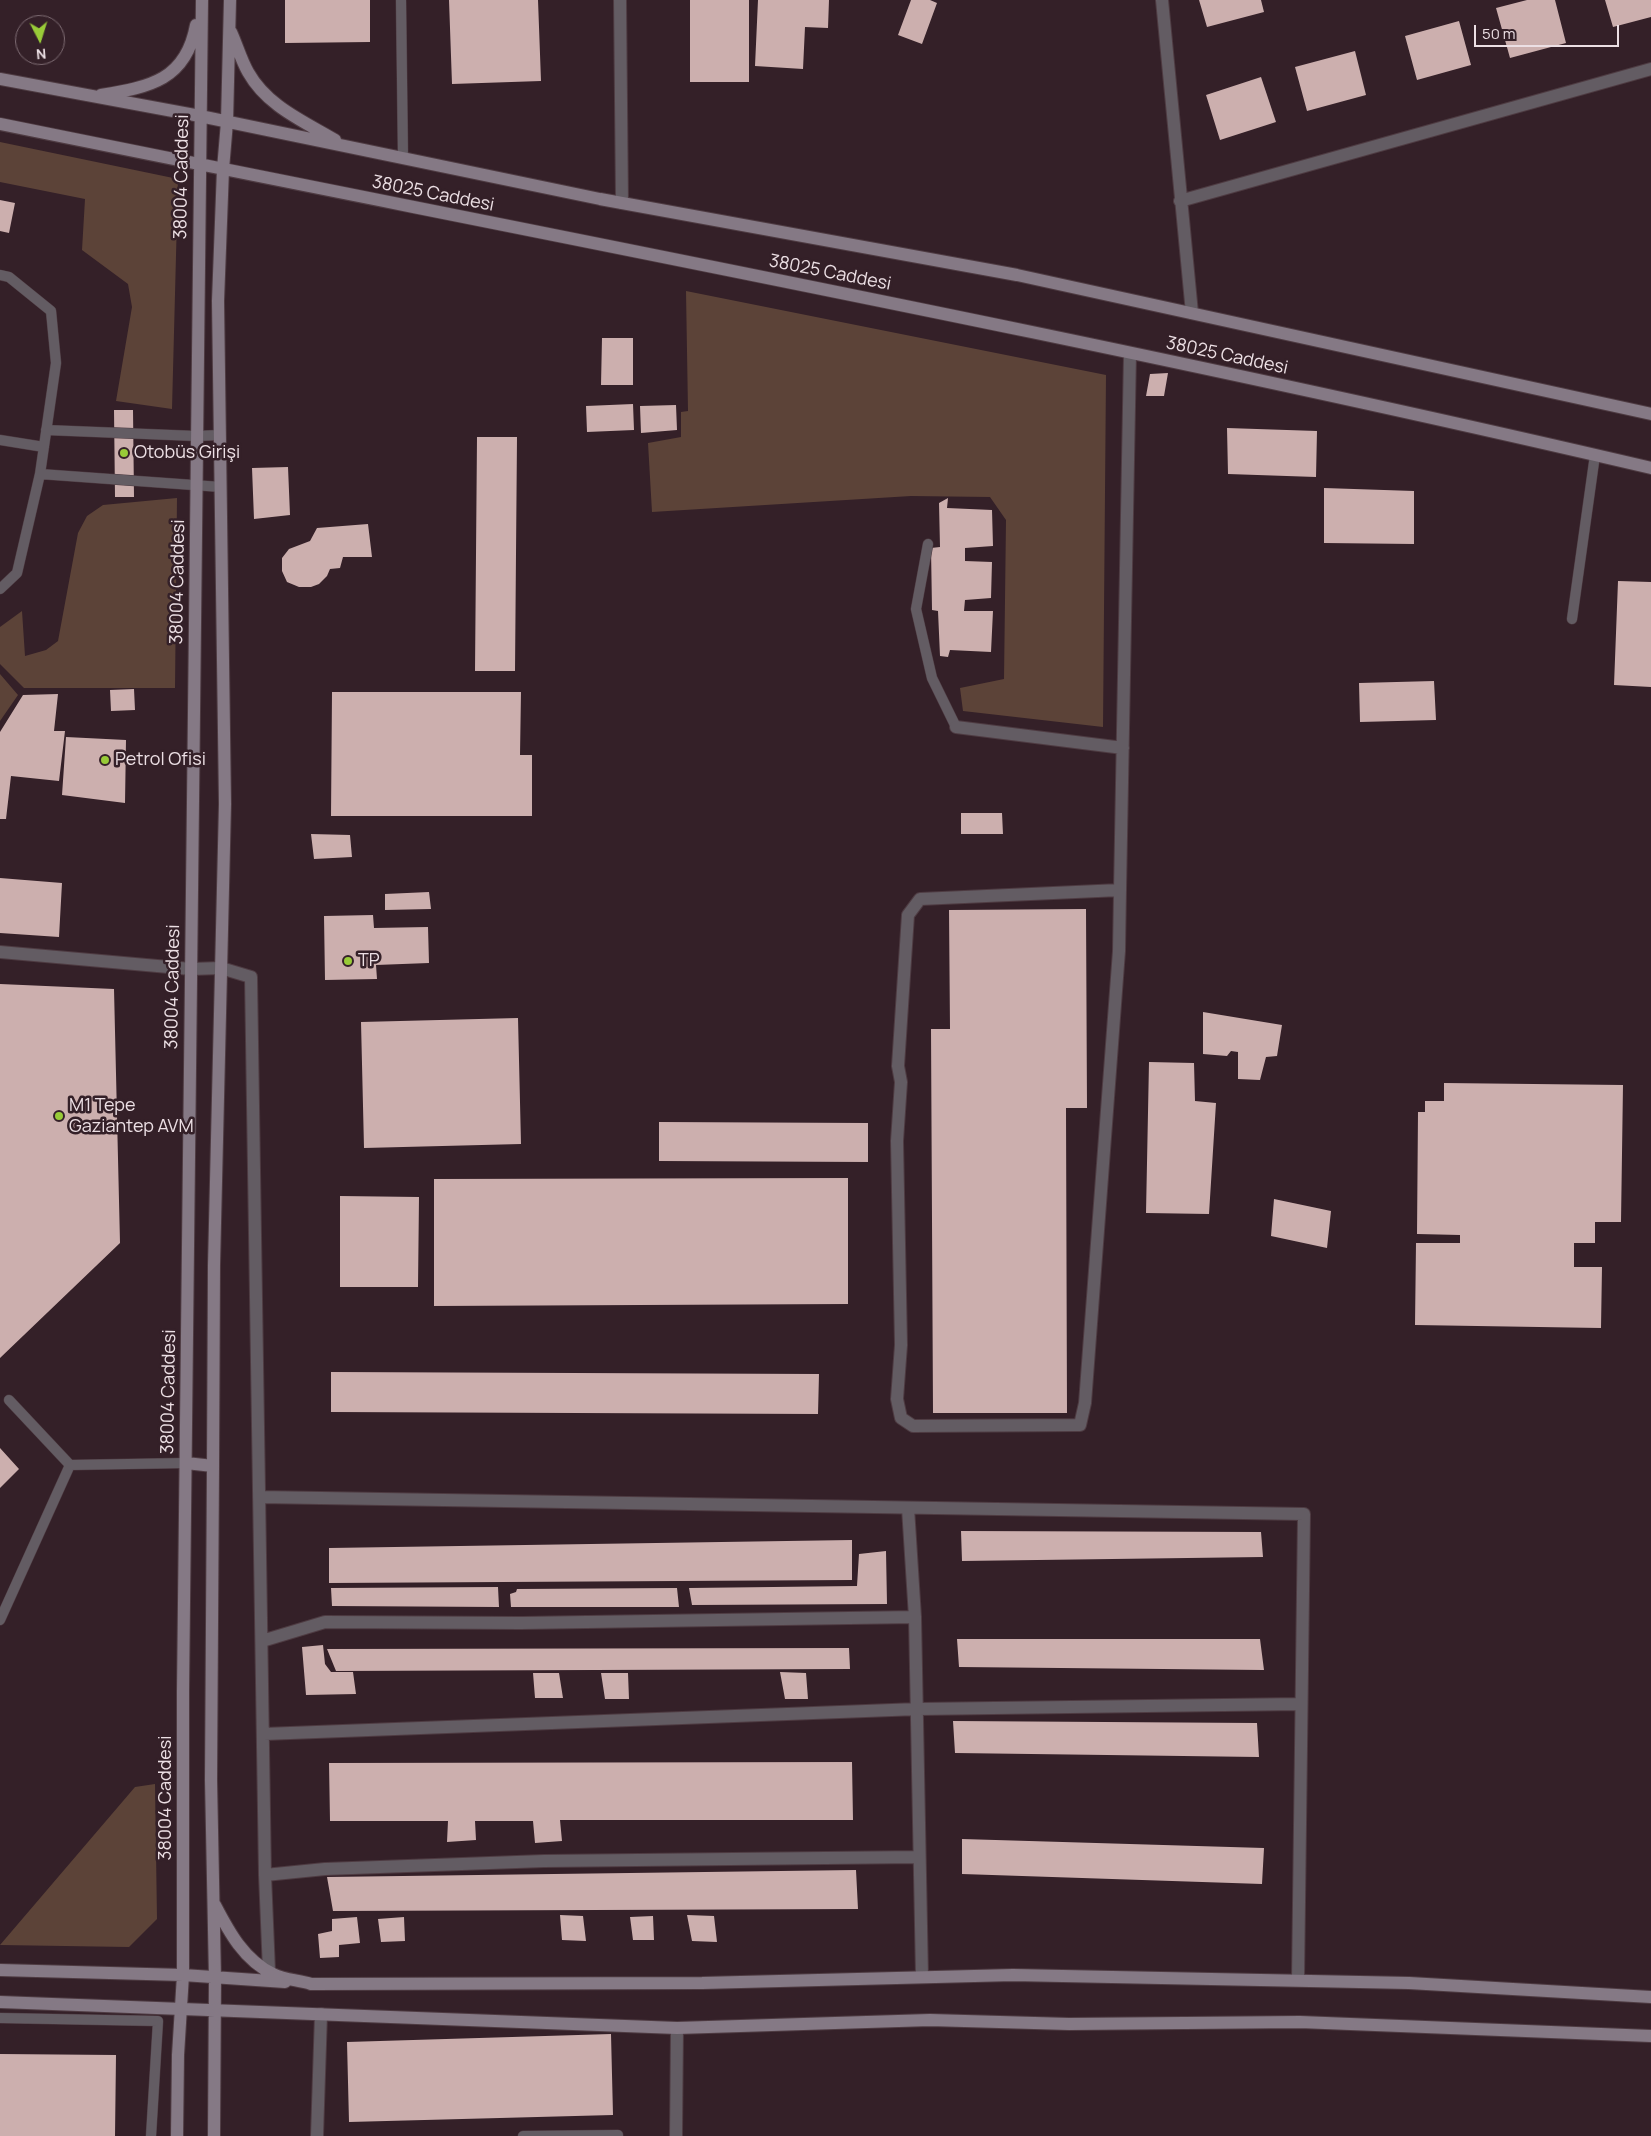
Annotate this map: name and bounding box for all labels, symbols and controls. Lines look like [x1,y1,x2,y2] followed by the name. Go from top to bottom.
[15,15,65,65] north arrow
[1476,15,1621,47] scale bar
[1482,23,1516,44] text: 50 m
[35,45,47,64] text: N
[170,114,194,240] street label: 38004 Caddesi
[370,172,496,216] street label: 38025 Caddesi
[767,251,893,295] street label: 38025 Caddesi
[1164,333,1290,379] street label: 38025 Caddesi
[134,442,240,464] place label: Otobüs Girişi
[118,447,130,459] marker: Otobüs Girişi
[166,519,190,645] street label: 38004 Caddesi
[115,749,206,771] place label: Petrol Ofisi
[99,754,111,766] marker: Petrol Ofisi
[161,924,185,1050] street label: 38004 Caddesi
[358,950,380,972] place label: TP
[342,955,354,967] marker: TP
[69,1095,194,1138] place label: M1 Tepe Gaziantep AVM
[53,1110,65,1122] marker: M1 Tepe Gaziantep AVM
[157,1329,181,1455] street label: 38004 Caddesi
[155,1736,177,1860] street label: 38004 Caddesi

